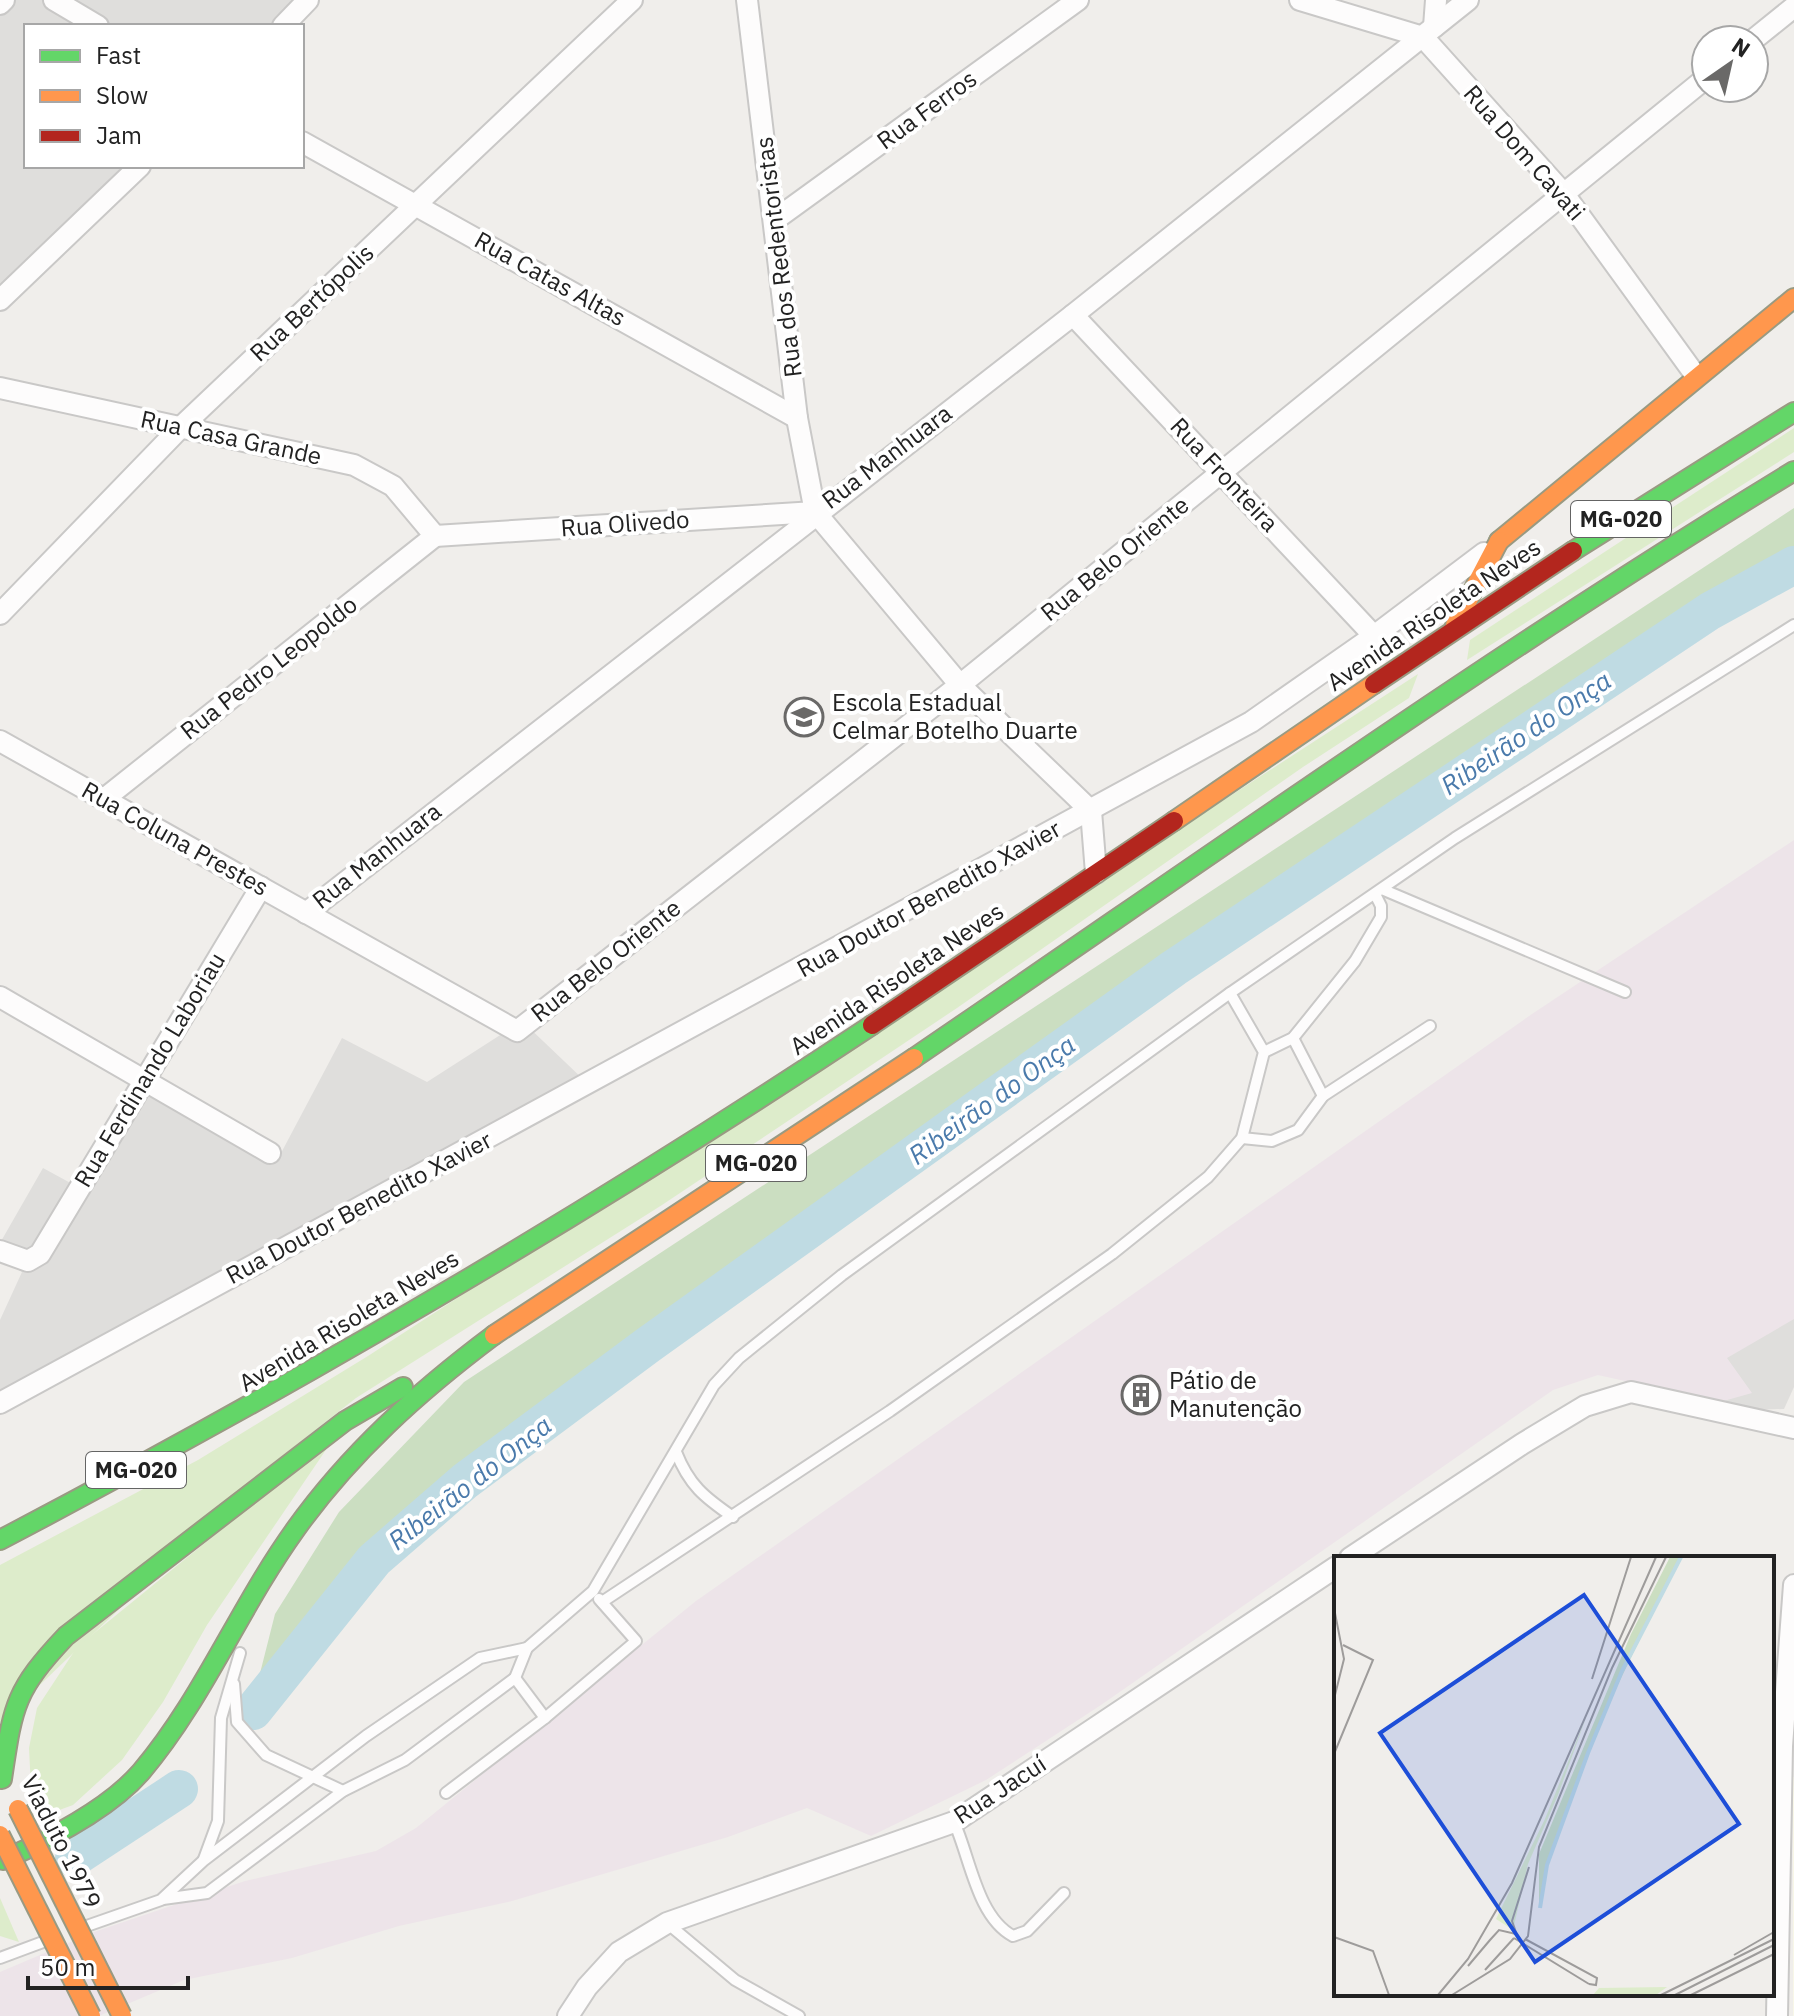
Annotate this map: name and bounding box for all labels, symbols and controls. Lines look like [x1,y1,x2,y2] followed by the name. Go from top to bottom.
[24,24,304,168] legend
[1690,24,1770,104] north arrow
[1727,31,1756,63] text: N
[96,39,141,71] text: Fast
[870,62,983,156] street label: Rua Ferros
[1457,78,1593,227] street label: Rua Dom Cavati
[96,79,148,111] text: Slow
[96,119,142,151] text: Jam
[747,135,809,379] street label: Rua dos Redentoristas
[469,223,632,333] street label: Rua Catas Altas
[242,236,380,368] street label: Rua Bertópolis
[815,397,958,516] street label: Rua Manhuara
[138,402,325,472] street label: Rua Casa Grande
[1164,410,1286,538] street label: Rua Fronteira
[1034,488,1195,628] street label: Rua Belo Oriente
[1571,501,1671,537] road number: MG-020
[559,503,690,543] street label: Rua Olivedo
[1320,531,1547,698] street label: Avenida Risoleta Neves
[173,588,363,746] street label: Rua Pedro Leopoldo
[1434,663,1617,802] water label: Ribeirão do Onça
[832,686,1078,746] place label: Escola Estadual Celmar Botelho Duarte
[783,696,825,738] school or university icon: Escola Estadual Celmar Botelho Duarte
[76,773,275,903] street label: Rua Coluna Prestes
[305,795,447,916] street label: Rua Manhuara
[791,812,1066,984] street label: Rua Doutor Benedito Xavier
[524,892,687,1029] street label: Rua Belo Oriente
[783,895,1010,1062] street label: Avenida Risoleta Neves
[66,946,232,1193] street label: Rua Ferdinando Laboriau
[901,1027,1082,1171] water label: Ribeirão do Onça
[220,1123,497,1291] street label: Rua Doutor Benedito Xavier
[706,1145,806,1181] road number: MG-020
[233,1242,464,1399] street label: Avenida Risoleta Neves
[1169,1364,1302,1424] place label: Pátio de Manutenção
[1120,1374,1162,1416] building icon: Pátio de Manutenção
[381,1408,558,1557] water label: Ribeirão do Onça
[86,1452,186,1488] road number: MG-020
[1334,1556,1774,1996] inset map
[947,1747,1052,1831] street label: Rua Jacuí
[14,1769,109,1914] street label: Viaduto 1979
[28,1940,188,1990] scale bar
[40,1951,95,1983] text: 50 m

